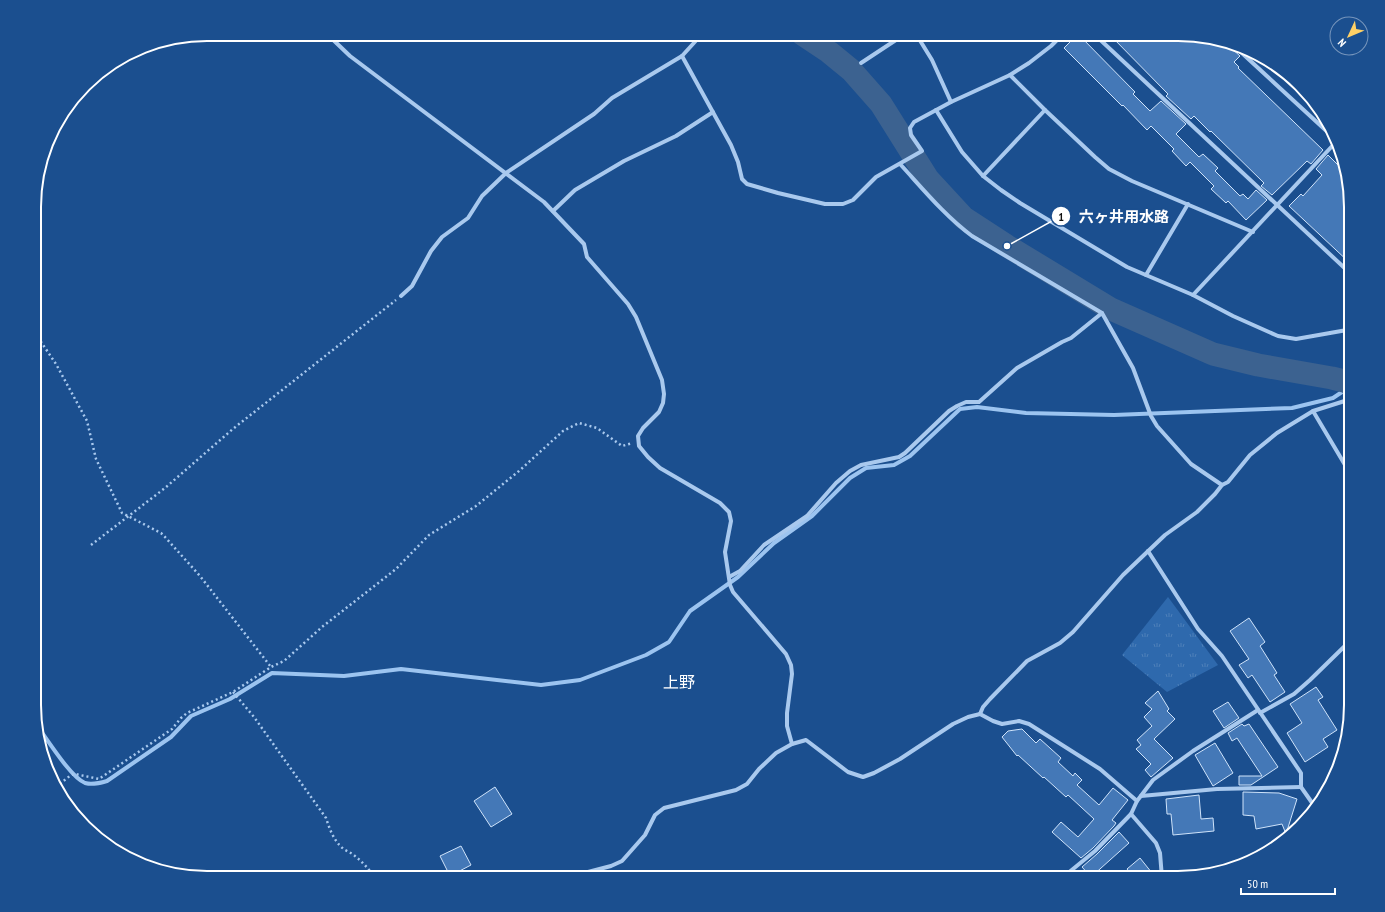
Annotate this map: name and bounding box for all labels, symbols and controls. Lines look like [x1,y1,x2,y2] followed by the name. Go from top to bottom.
[1329,16,1369,56] north arrow
[1335,36,1349,50] text: N
[1051,203,1177,230] callout: 六ヶ井用水路
[1079,207,1169,226] text: 六ヶ井用水路
[1058,209,1064,224] text: 1
[663,672,695,692] district label: 上野
[1241,870,1335,896] scale bar
[1247,876,1268,891] text: 50 m

